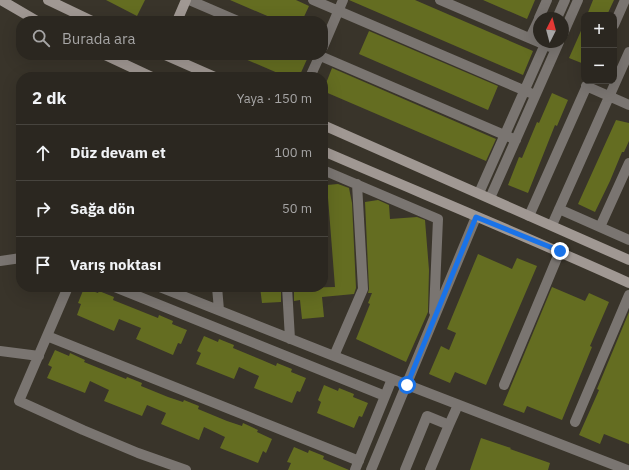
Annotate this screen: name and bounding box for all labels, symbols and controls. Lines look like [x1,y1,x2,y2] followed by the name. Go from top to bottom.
[533,12,569,48] north arrow
[581,12,617,84] map controls
[581,12,617,48] button: +
[16,16,328,60] search box
[30,27,52,49] icon: search
[62,29,136,48] text: Burada ara
[581,48,617,84] button: −
[32,87,66,109] text: 2 dk
[237,90,312,107] text: Yaya · 150 m
[32,142,54,164] icon: ahead
[70,143,166,162] text: Düz devam et
[274,144,312,161] text: 100 m
[32,198,54,220] icon: right
[70,199,135,218] text: Sağa dön
[282,200,312,217] text: 50 m
[551,242,569,260] route end
[32,254,54,276] icon: arrive
[70,255,161,274] text: Varış noktası
[398,376,416,394] route start

